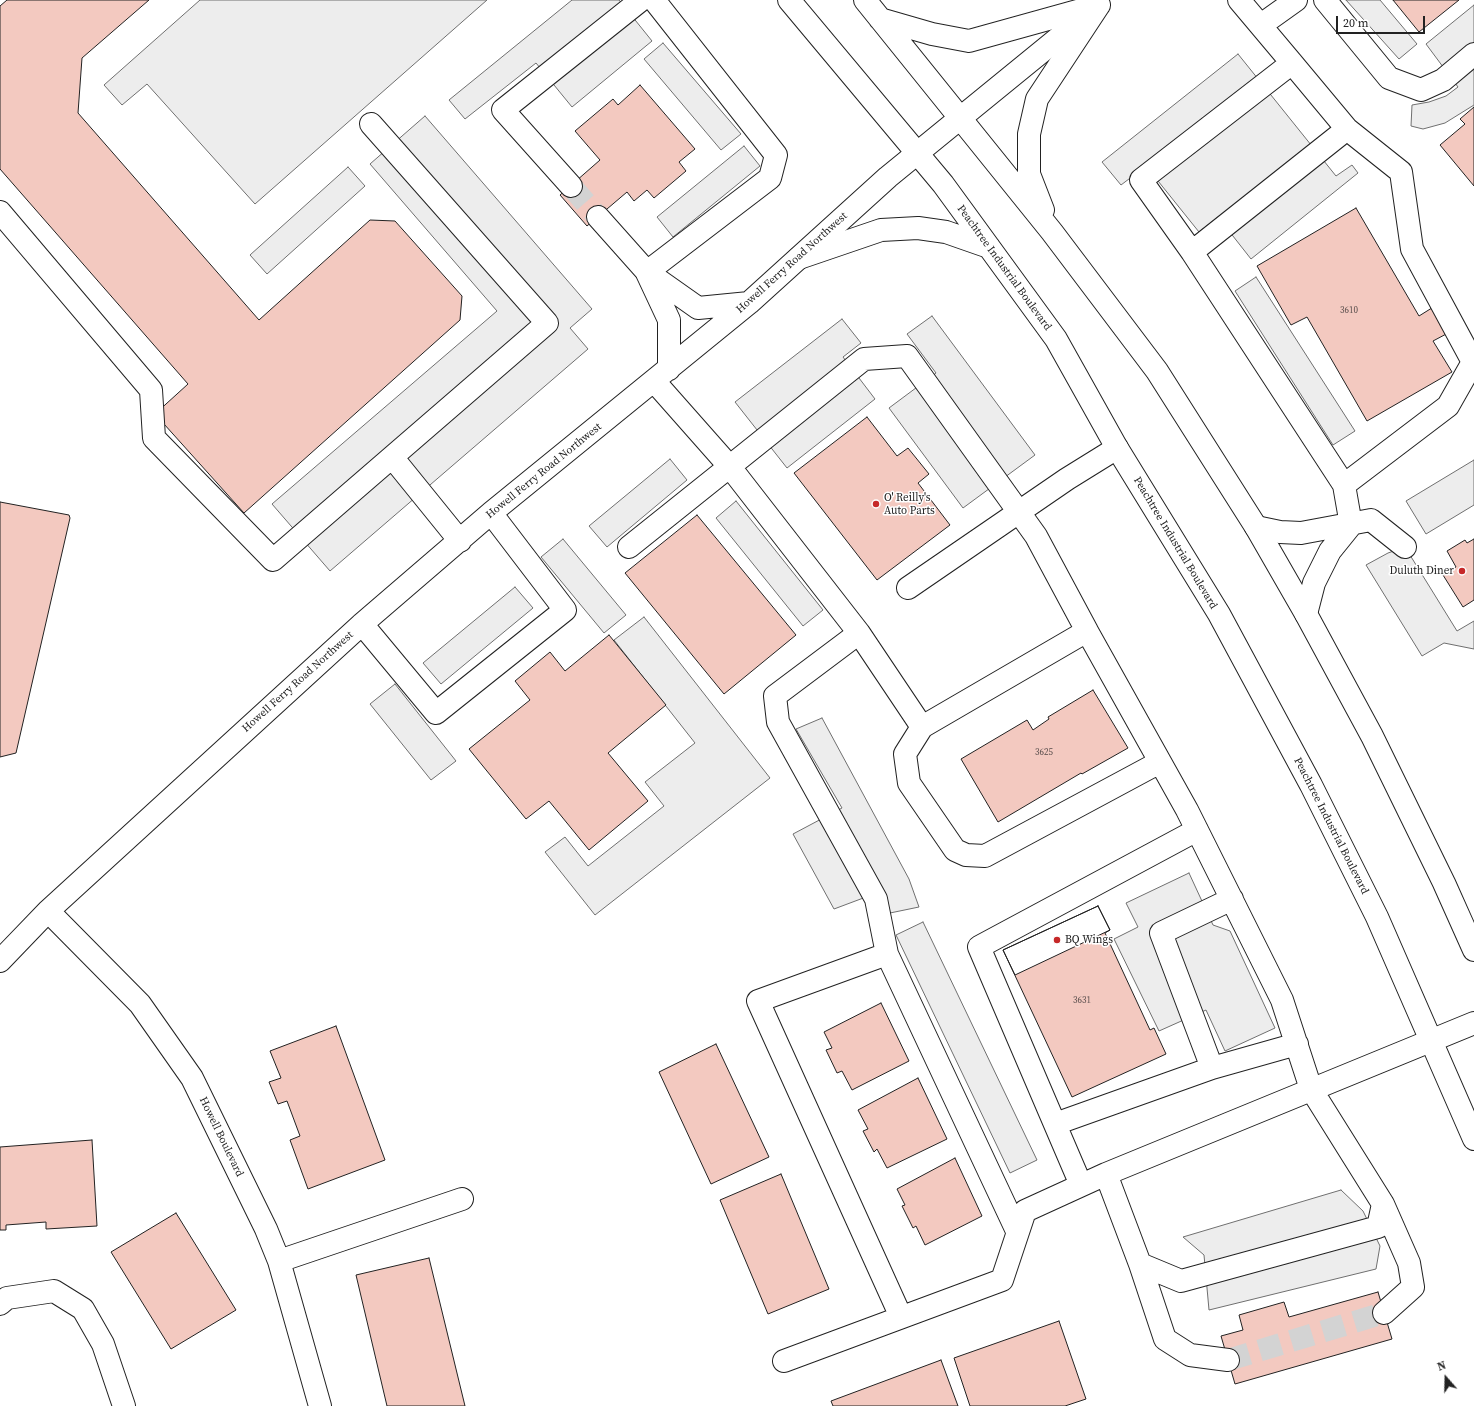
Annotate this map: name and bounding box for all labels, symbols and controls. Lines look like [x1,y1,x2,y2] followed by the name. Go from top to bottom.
[1338,8,1427,34] scale bar
[1343,15,1369,31] text: 20 m
[954,203,1054,333] street label: Peachtree Industrial Boulevard
[734,210,850,316] street label: Howell Ferry Road Northwest
[1340,306,1358,316] house number: 3610
[484,420,604,522] street label: Howell Ferry Road Northwest
[1130,475,1220,611] street label: Peachtree Industrial Boulevard
[884,491,935,517] place label: O' Reilly's Auto Parts
[871,499,881,509] marker: O' Reilly's Auto Parts
[1389,564,1454,578] place label: Duluth Diner
[1457,566,1467,576] marker: Duluth Diner
[240,629,356,735] street label: Howell Ferry Road Northwest
[1035,748,1053,758] house number: 3625
[1291,755,1371,897] street label: Peachtree Industrial Boulevard
[1065,933,1113,947] place label: BQ Wings
[1052,935,1062,945] marker: BQ Wings
[1073,996,1091,1006] house number: 3631
[196,1095,246,1179] street label: Howell Boulevard
[1426,1358,1466,1398] north arrow
[1435,1358,1448,1375] text: N

